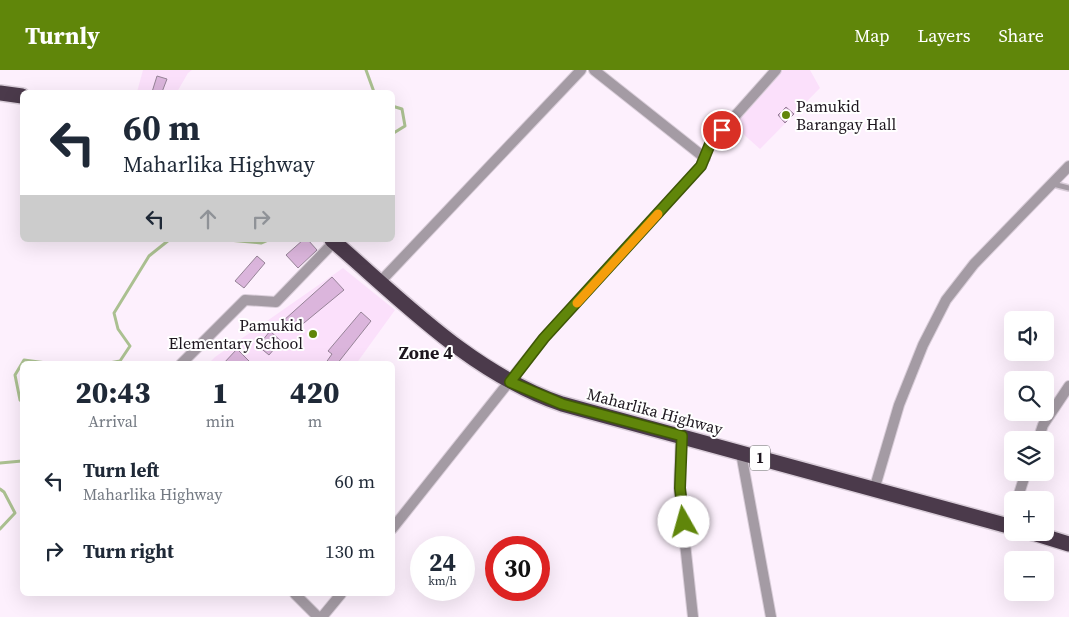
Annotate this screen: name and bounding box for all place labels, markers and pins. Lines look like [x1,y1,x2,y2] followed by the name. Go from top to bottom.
[796,95,897,135] place label: Pamukid Barangay Hall
[701,109,743,151] pin
[780,109,792,121] marker: Pamukid Barangay Hall
[169,314,303,354] place label: Pamukid Elementary School
[307,328,319,340] marker: Pamukid Elementary School

